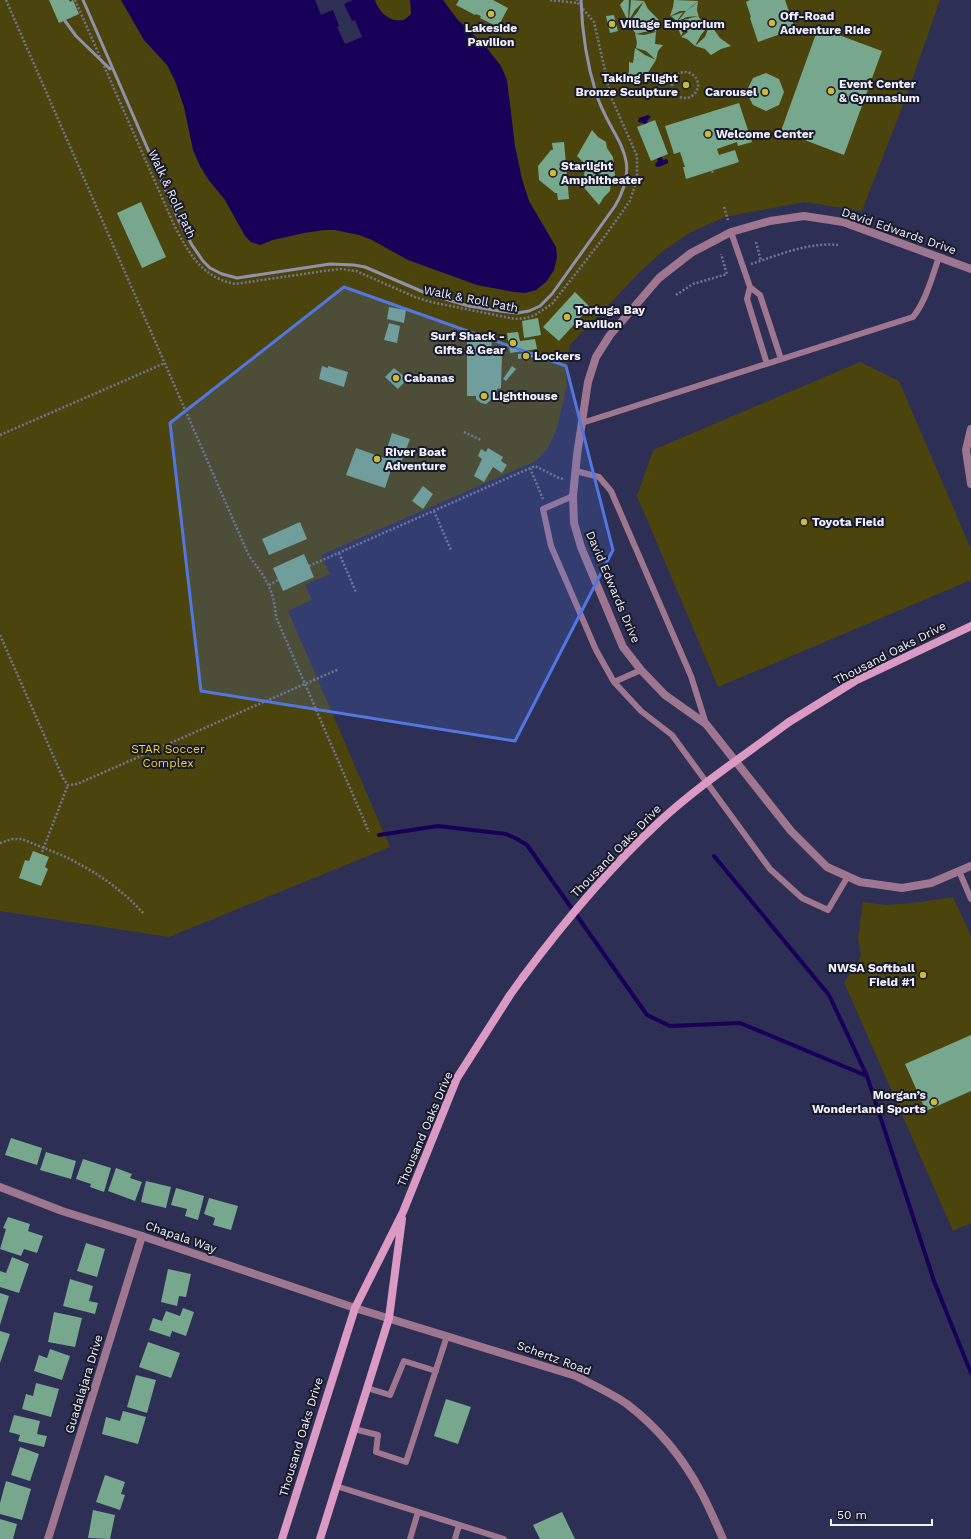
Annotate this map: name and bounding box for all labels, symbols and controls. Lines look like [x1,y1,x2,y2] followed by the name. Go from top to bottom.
[486,9,496,19] marker: Lakeside Pavilion
[780,9,871,37] place label: Off-Road Adventure Ride
[620,17,725,31] place label: Village Emporium
[767,18,777,28] marker: Off-Road Adventure Ride
[607,19,617,29] marker: Village Emporium
[465,21,517,49] place label: Lakeside Pavilion
[575,71,679,99] place label: Taking Flight Bronze Sculpture
[839,77,920,105] place label: Event Center & Gymnasium
[681,80,691,90] marker: Taking Flight Bronze Sculpture
[705,85,757,99] place label: Carousel
[826,86,836,96] marker: Event Center & Gymnasium
[760,87,770,97] marker: Carousel
[716,127,815,141] place label: Welcome Center
[703,129,713,139] marker: Welcome Center
[145,148,199,240] street label: Walk & Roll Path
[561,159,644,187] place label: Starlight Amphitheater
[548,168,558,178] marker: Starlight Amphitheater
[840,205,958,257] street label: David Edwards Drive
[423,283,519,315] street label: Walk & Roll Path
[575,303,645,331] place label: Tortuga Bay Pavilion
[562,312,572,322] marker: Tortuga Bay Pavilion
[430,329,506,357] place label: Surf Shack - Gifts & Gear
[508,338,518,348] marker: Surf Shack - Gifts & Gear
[534,349,581,363] place label: Lockers
[521,351,531,361] marker: Lockers
[404,371,455,385] place label: Cabanas
[391,373,401,383] marker: Cabanas
[492,389,558,403] place label: Lighthouse
[479,391,489,401] marker: Lighthouse
[385,445,447,473] place label: River Boat Adventure
[372,454,382,464] marker: River Boat Adventure
[812,515,884,529] place label: Toyota Field
[799,517,809,527] marker: Toyota Field
[583,529,643,645] street label: David Edwards Drive
[832,619,948,687] street label: Thousand Oaks Drive
[131,742,205,770] park label: STAR Soccer Complex
[568,802,664,900] street label: Thousand Oaks Drive
[828,961,915,989] place label: NWSA Softball Field #1
[918,970,928,980] marker: NWSA Softball Field #1
[394,1069,456,1189] street label: Thousand Oaks Drive
[812,1088,927,1116] place label: Morgan’s Wonderland Sports
[929,1097,939,1107] marker: Morgan’s Wonderland Sports
[144,1218,219,1256] street label: Chapala Way
[62,1333,106,1435] street label: Guadalajara Drive
[515,1338,593,1378] street label: Schertz Road
[276,1376,326,1498] street label: Thousand Oaks Drive
[831,1501,932,1527] scale bar
[837,1508,867,1522] text: 50 m

